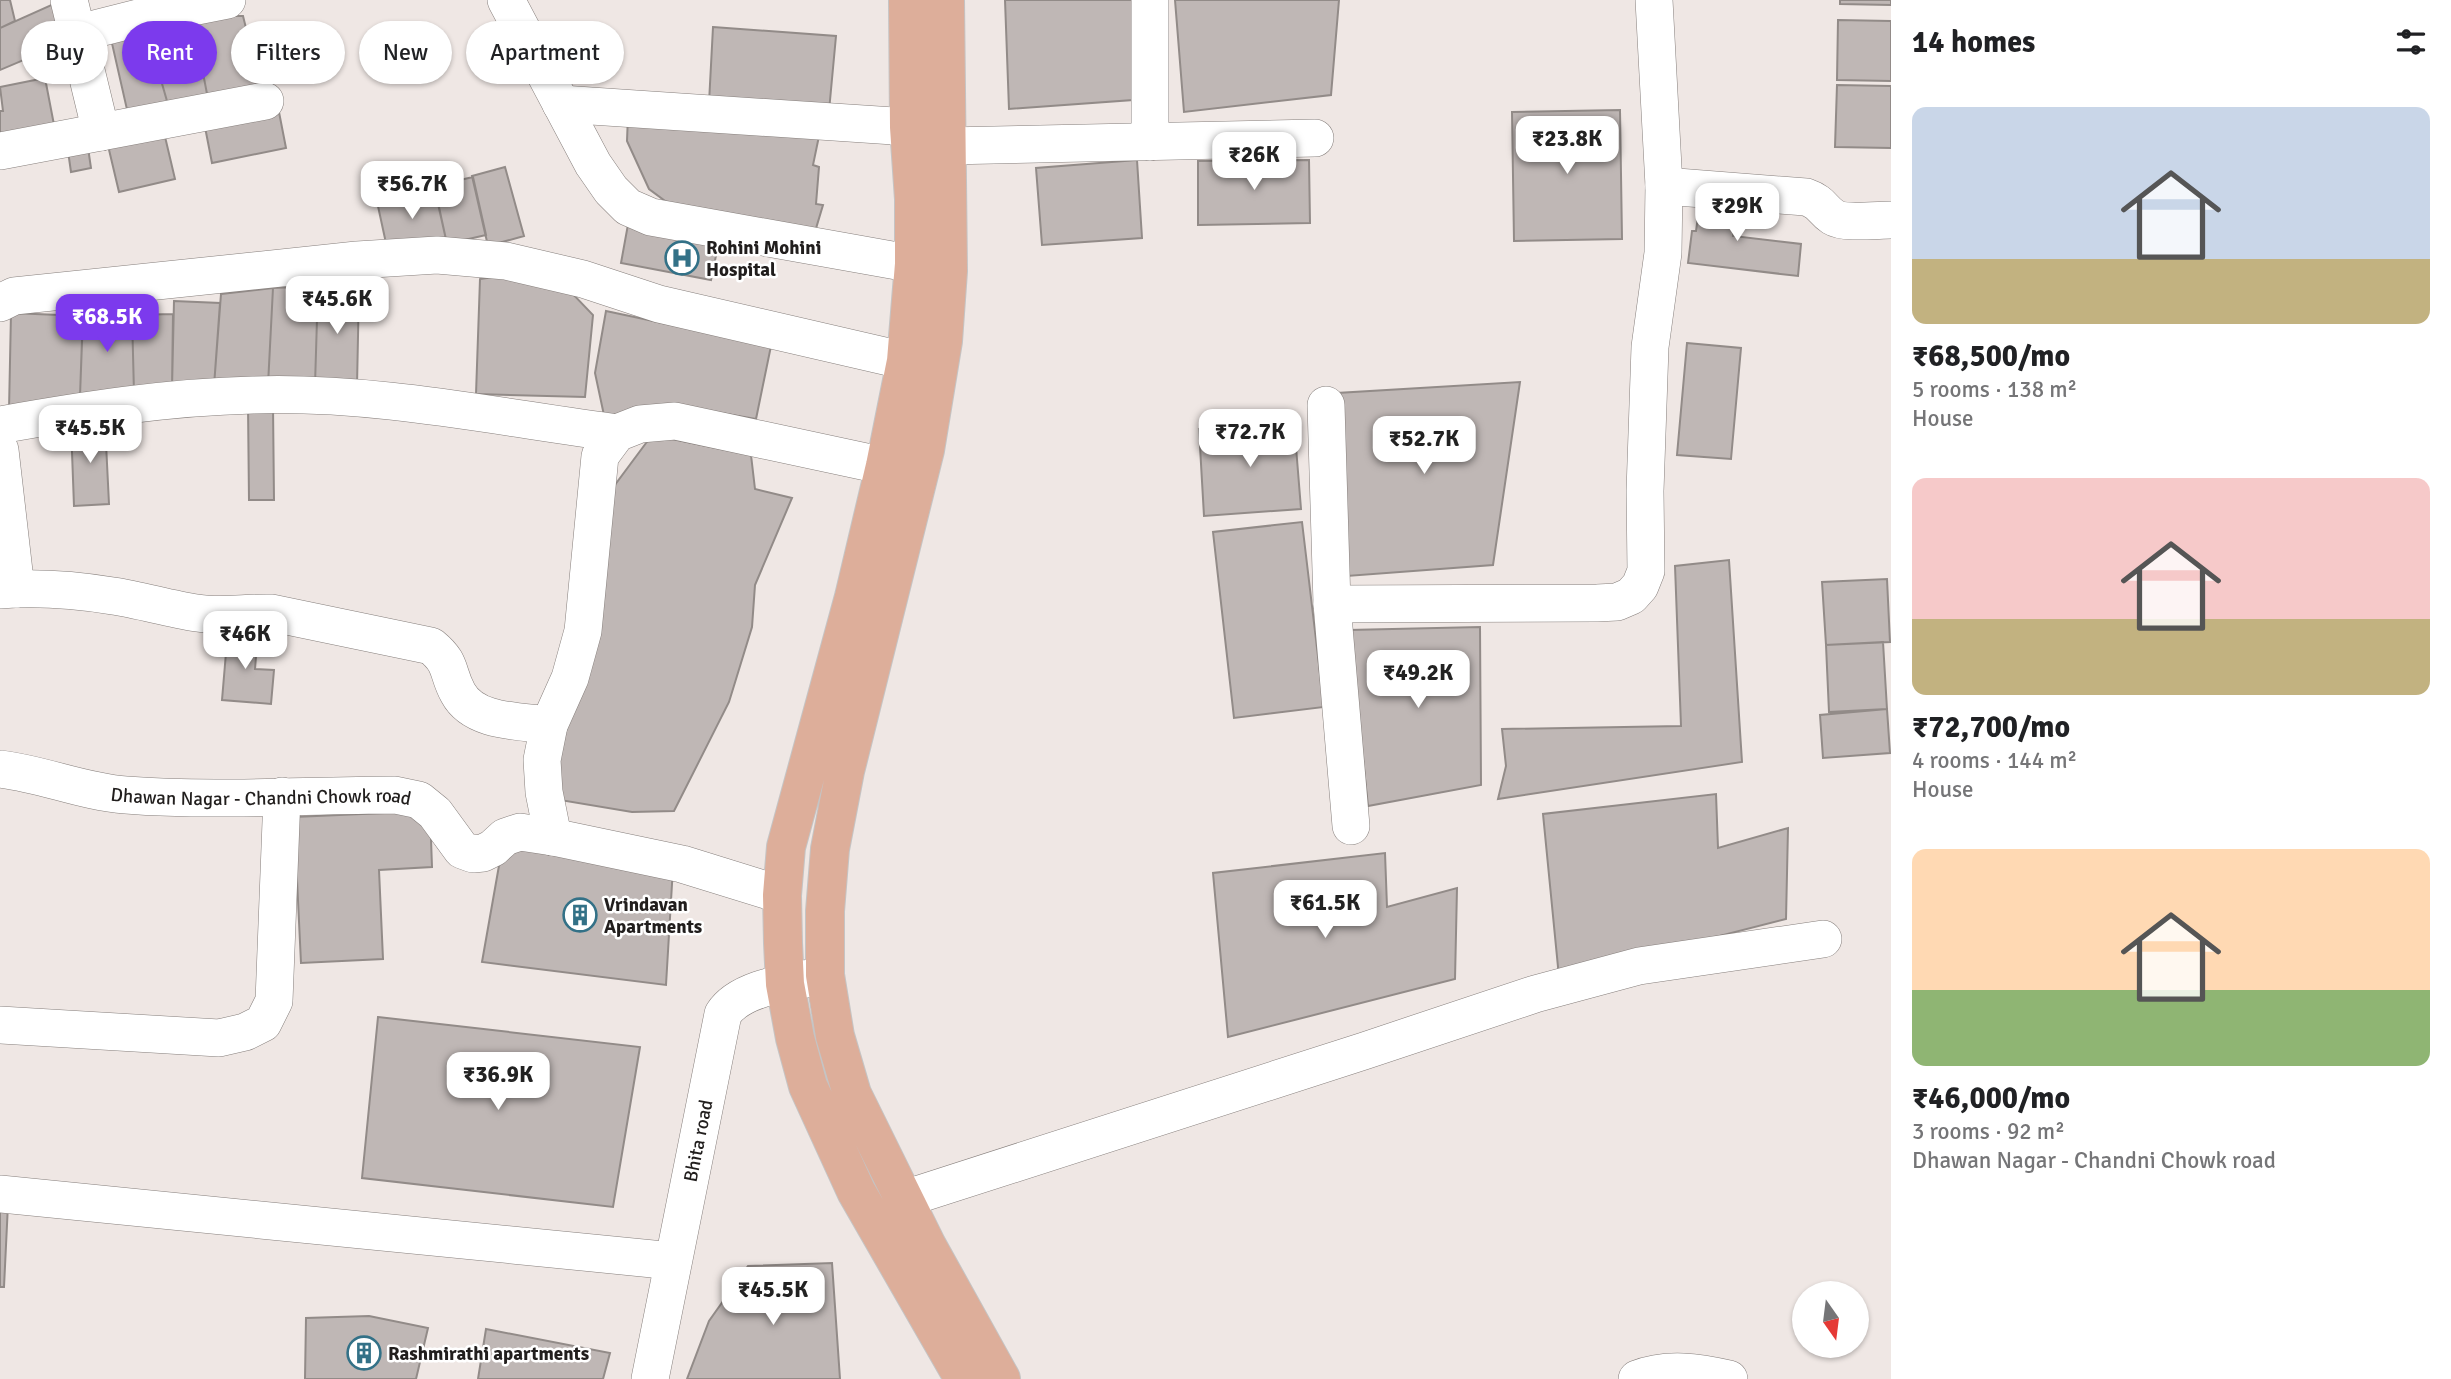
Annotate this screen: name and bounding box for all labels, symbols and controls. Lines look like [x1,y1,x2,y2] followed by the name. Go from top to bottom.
[21,21,108,84] chip: Buy
[122,21,217,84] chip: Rent
[231,21,345,84] chip: Filters
[359,21,452,84] chip: New
[466,21,624,84] chip: Apartment
[2392,23,2430,61] icon: filters
[1912,24,2035,61] text: 14 homes
[1510,116,1624,176] pin: ₹23.8K
[1532,124,1602,153] text: ₹23.8K
[1213,132,1295,192] pin: ₹26K
[1228,140,1280,169] text: ₹26K
[2108,152,2234,278] icon: home
[355,162,469,221] pin: ₹56.7K
[377,169,447,198] text: ₹56.7K
[1696,184,1778,243] pin: ₹29K
[1711,191,1763,220] text: ₹29K
[706,236,821,282] place label: Rohini Mohini Hospital
[663,239,701,277] hospital icon: Rohini Mohini Hospital
[280,276,394,336] pin: ₹45.6K
[302,284,372,313] text: ₹45.6K
[50,294,164,354] pin: ₹68.5K
[72,302,142,331] text: ₹68.5K
[1912,338,2070,375] text: ₹68,500/mo
[1912,375,2077,404] text: 5 rooms · 138 m²
[1912,404,1974,433] text: House
[33,406,147,465] pin: ₹45.5K
[1193,410,1307,469] pin: ₹72.7K
[55,413,125,442] text: ₹45.5K
[1367,416,1481,476] pin: ₹52.7K
[1215,417,1285,446] text: ₹72.7K
[1389,424,1459,453] text: ₹52.7K
[2108,523,2234,649] icon: home
[204,612,286,671] pin: ₹46K
[219,619,271,648] text: ₹46K
[1361,650,1475,710] pin: ₹49.2K
[1383,658,1453,687] text: ₹49.2K
[1912,709,2070,746] text: ₹72,700/mo
[1912,746,2077,775] text: 4 rooms · 144 m²
[1912,775,1974,804] text: House
[109,783,413,811] street label: Dhawan Nagar - Chandni Chowk road
[1268,880,1382,940] pin: ₹61.5K
[1290,888,1360,917] text: ₹61.5K
[604,893,702,939] place label: Vrindavan Apartments
[2108,894,2234,1020] icon: home
[561,896,599,934] building icon: Vrindavan Apartments
[441,1052,555,1112] pin: ₹36.9K
[463,1060,533,1089] text: ₹36.9K
[1912,1080,2070,1117] text: ₹46,000/mo
[679,1098,719,1184] street label: Bhita road
[1912,1117,2065,1146] text: 3 rooms · 92 m²
[1912,1146,2276,1175] text: Dhawan Nagar - Chandni Chowk road
[716,1268,830,1327] pin: ₹45.5K
[738,1275,808,1304] text: ₹45.5K
[1792,1281,1869,1358] north arrow
[1792,1281,1869,1358] map controls
[345,1334,383,1372] building icon: Rashmirathi apartments
[388,1342,589,1366] place label: Rashmirathi apartments

